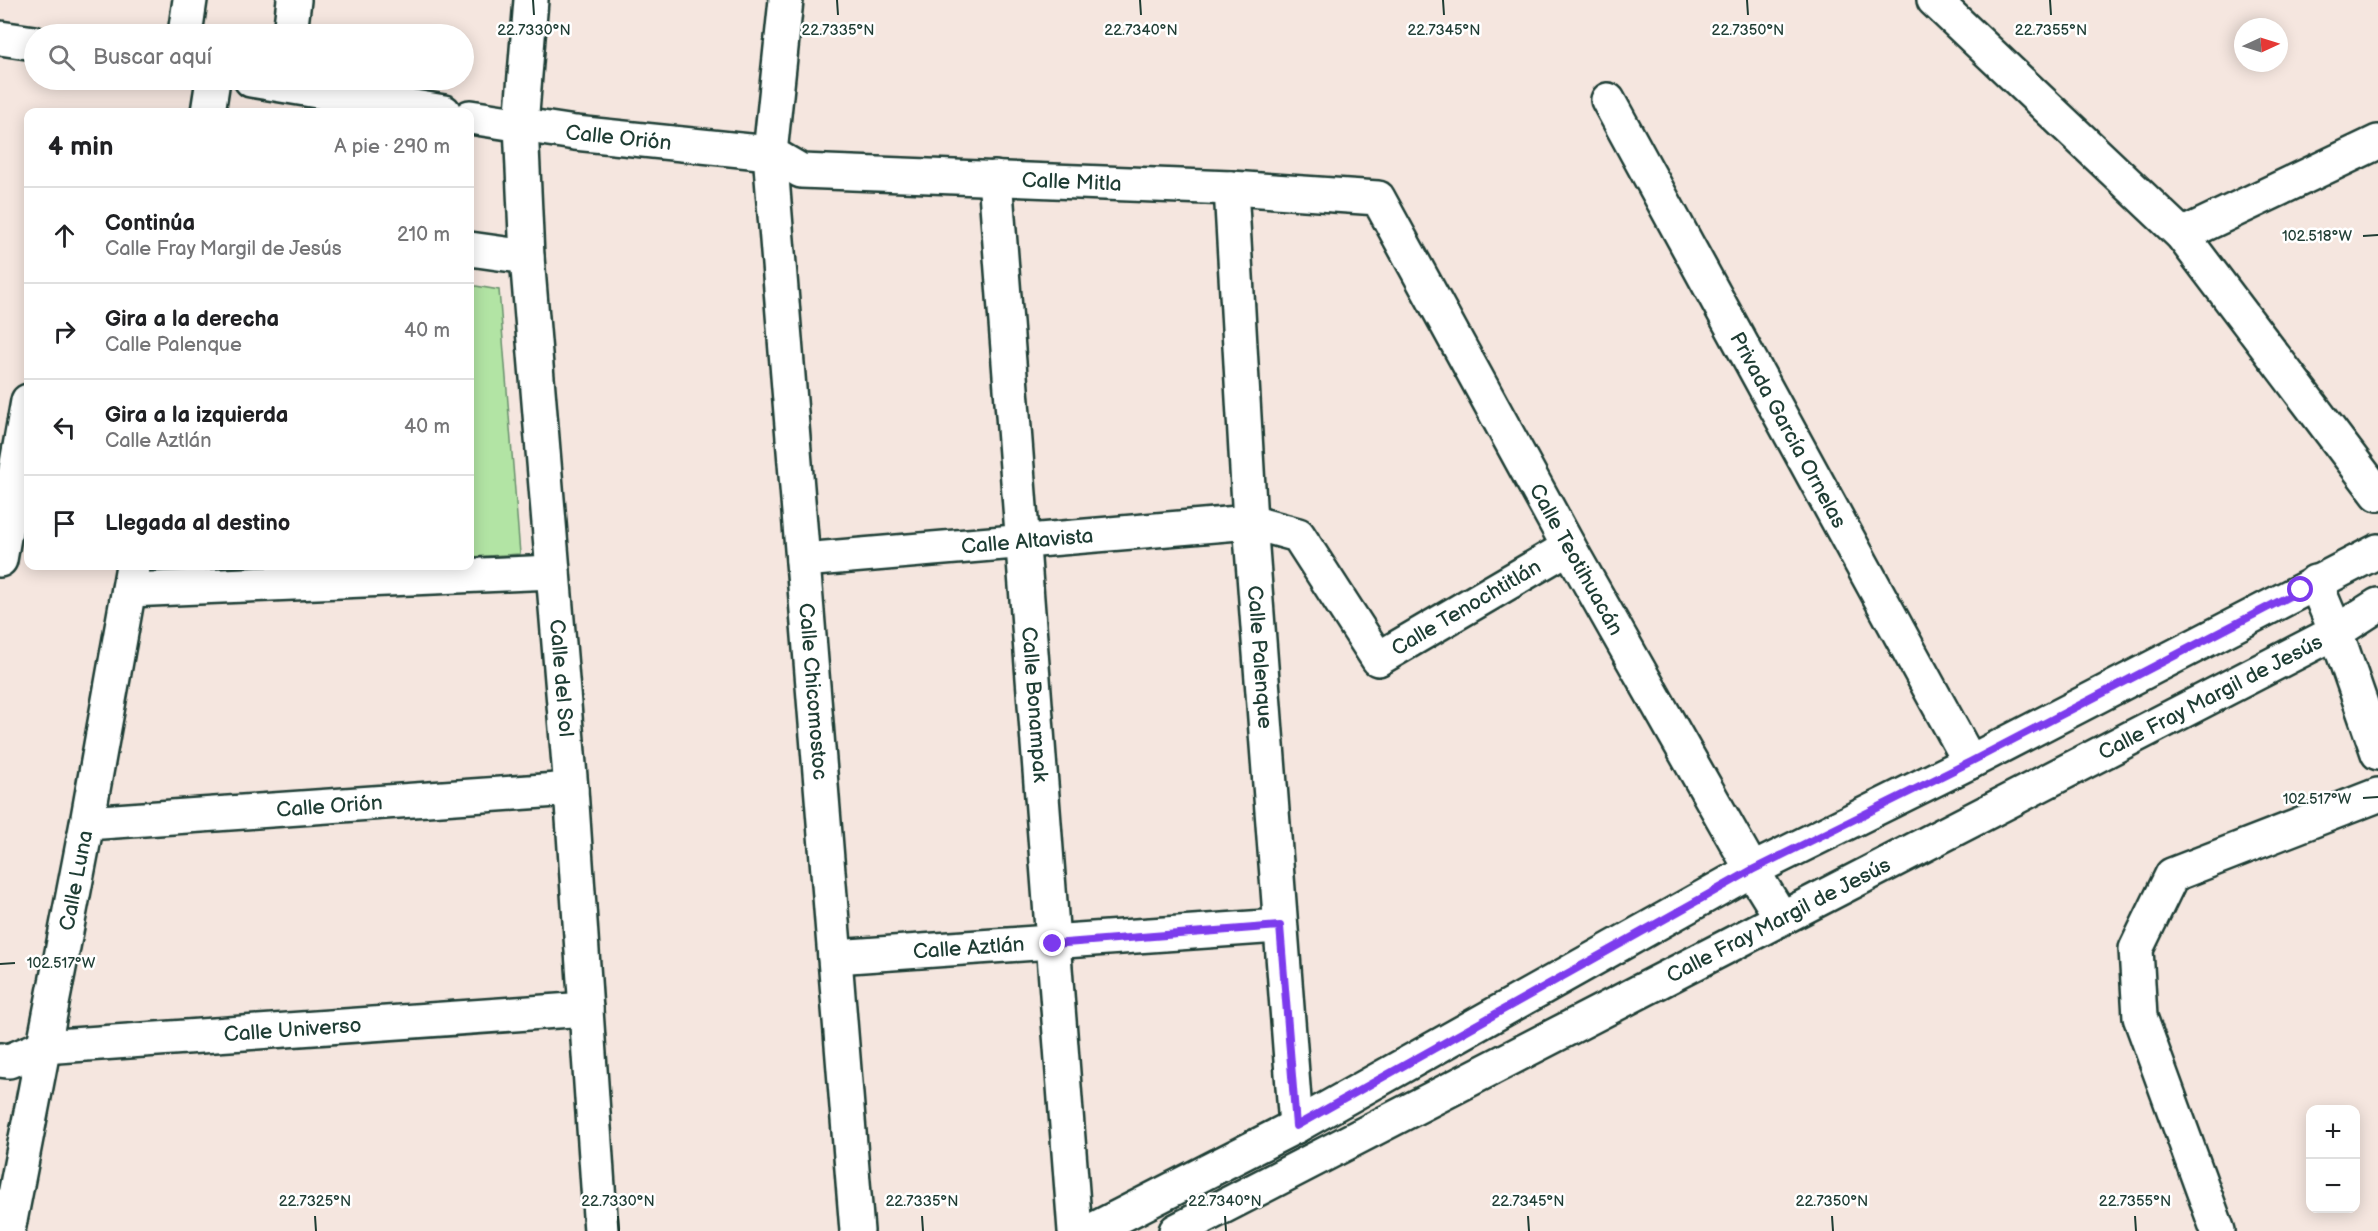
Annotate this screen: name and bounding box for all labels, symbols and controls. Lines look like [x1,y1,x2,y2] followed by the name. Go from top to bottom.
[2234,18,2288,72] north arrow
[497,21,571,40] text: 22.7330°N
[801,21,875,40] text: 22.7335°N
[1104,21,1178,40] text: 22.7340°N
[1408,21,1480,40] text: 22.7345°N
[1712,21,1784,40] text: 22.7350°N
[2015,21,2087,40] text: 22.7355°N
[24,24,474,90] search box
[45,41,78,74] icon: search
[93,44,212,71] text: Buscar aquí
[564,120,673,156] street label: Calle Orión
[48,132,113,163] text: 4 min
[334,135,450,159] text: A pie · 290 m
[1021,168,1122,197] street label: Calle Mitla
[105,210,195,237] text: Continúa
[48,219,81,252] icon: ahead
[397,223,450,247] text: 210 m
[2282,227,2352,246] text: 102.518°W
[105,237,342,261] text: Calle Fray Margil de Jesús
[105,306,279,333] text: Gira a la derecha
[48,315,81,348] icon: right
[404,319,450,343] text: 40 m
[1724,328,1852,533] street label: Privada García Ornelas
[105,333,242,357] text: Calle Palenque
[105,402,289,429] text: Gira a la izquierda
[48,411,81,444] icon: left
[404,415,450,439] text: 40 m
[105,429,211,453] text: Calle Aztlán
[1524,480,1628,640] street label: Calle Teotihuacán
[48,507,81,540] icon: arrive
[105,510,290,537] text: Llegada al destino
[960,523,1094,560] street label: Calle Altavista
[1387,554,1546,661] street label: Calle Tenochtitlán
[2287,576,2313,602] route start
[1242,584,1278,730] street label: Calle Palenque
[793,602,833,781] street label: Calle Chicomostoc
[544,618,579,738] street label: Calle del Sol
[1016,626,1053,784] street label: Calle Bonampak
[2094,629,2327,766] street label: Calle Fray Margil de Jesús
[275,790,383,823] street label: Calle Orión
[2283,790,2352,809] text: 102.517°W
[54,828,98,933] street label: Calle Luna
[1662,852,1895,989] street label: Calle Fray Margil de Jesús
[1039,930,1065,956] route end
[912,932,1025,965] street label: Calle Aztlán
[27,954,96,973] text: 102.517°W
[223,1013,362,1047] street label: Calle Universo
[2306,1105,2360,1213] map controls
[2306,1105,2360,1159] button: +
[2306,1159,2360,1213] button: −
[279,1192,351,1211] text: 22.7325°N
[581,1192,655,1211] text: 22.7330°N
[885,1192,959,1211] text: 22.7335°N
[1188,1192,1262,1211] text: 22.7340°N
[1492,1192,1564,1211] text: 22.7345°N
[1796,1192,1868,1211] text: 22.7350°N
[2099,1192,2171,1211] text: 22.7355°N

